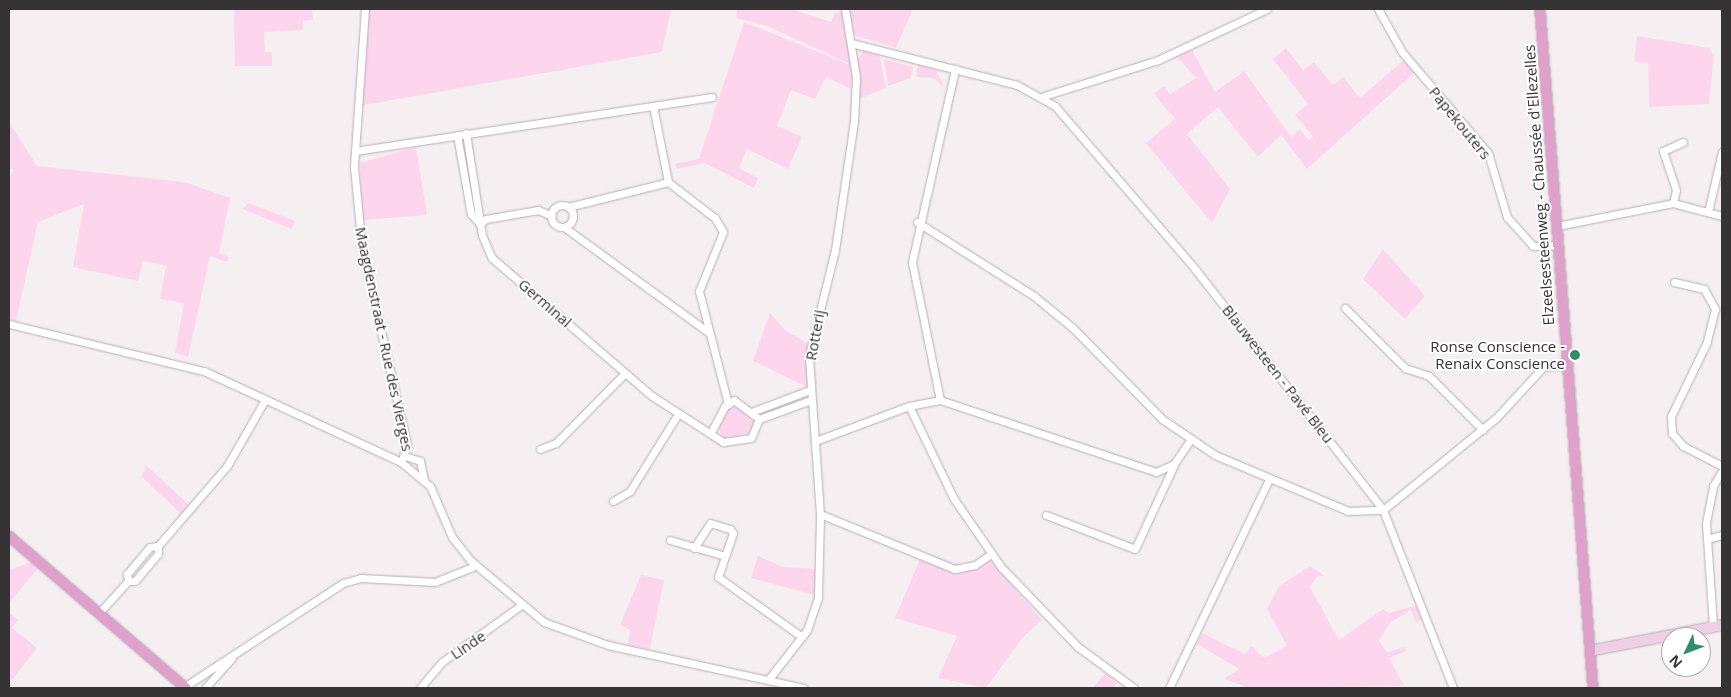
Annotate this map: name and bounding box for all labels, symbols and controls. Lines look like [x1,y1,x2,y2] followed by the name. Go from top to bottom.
[1520,44,1558,326] street label: Elzeelsesteenweg - Chaussée d'Ellezelles
[1425,83,1495,163] street label: Papekouters
[351,225,417,453] street label: Maagdenstraat - Rue des Vierges
[515,275,575,331] street label: Germinal
[1218,301,1338,447] street label: Blauwesteen - Pavé Bleu
[802,308,828,362] street label: Rotterij
[1430,337,1565,372] place label: Ronse Conscience - Renaix Conscience
[1569,349,1581,361] marker: Ronse Conscience - Renaix Conscience
[447,627,489,663] street label: Linde
[1661,627,1711,677] north arrow
[1665,651,1686,673] text: N

